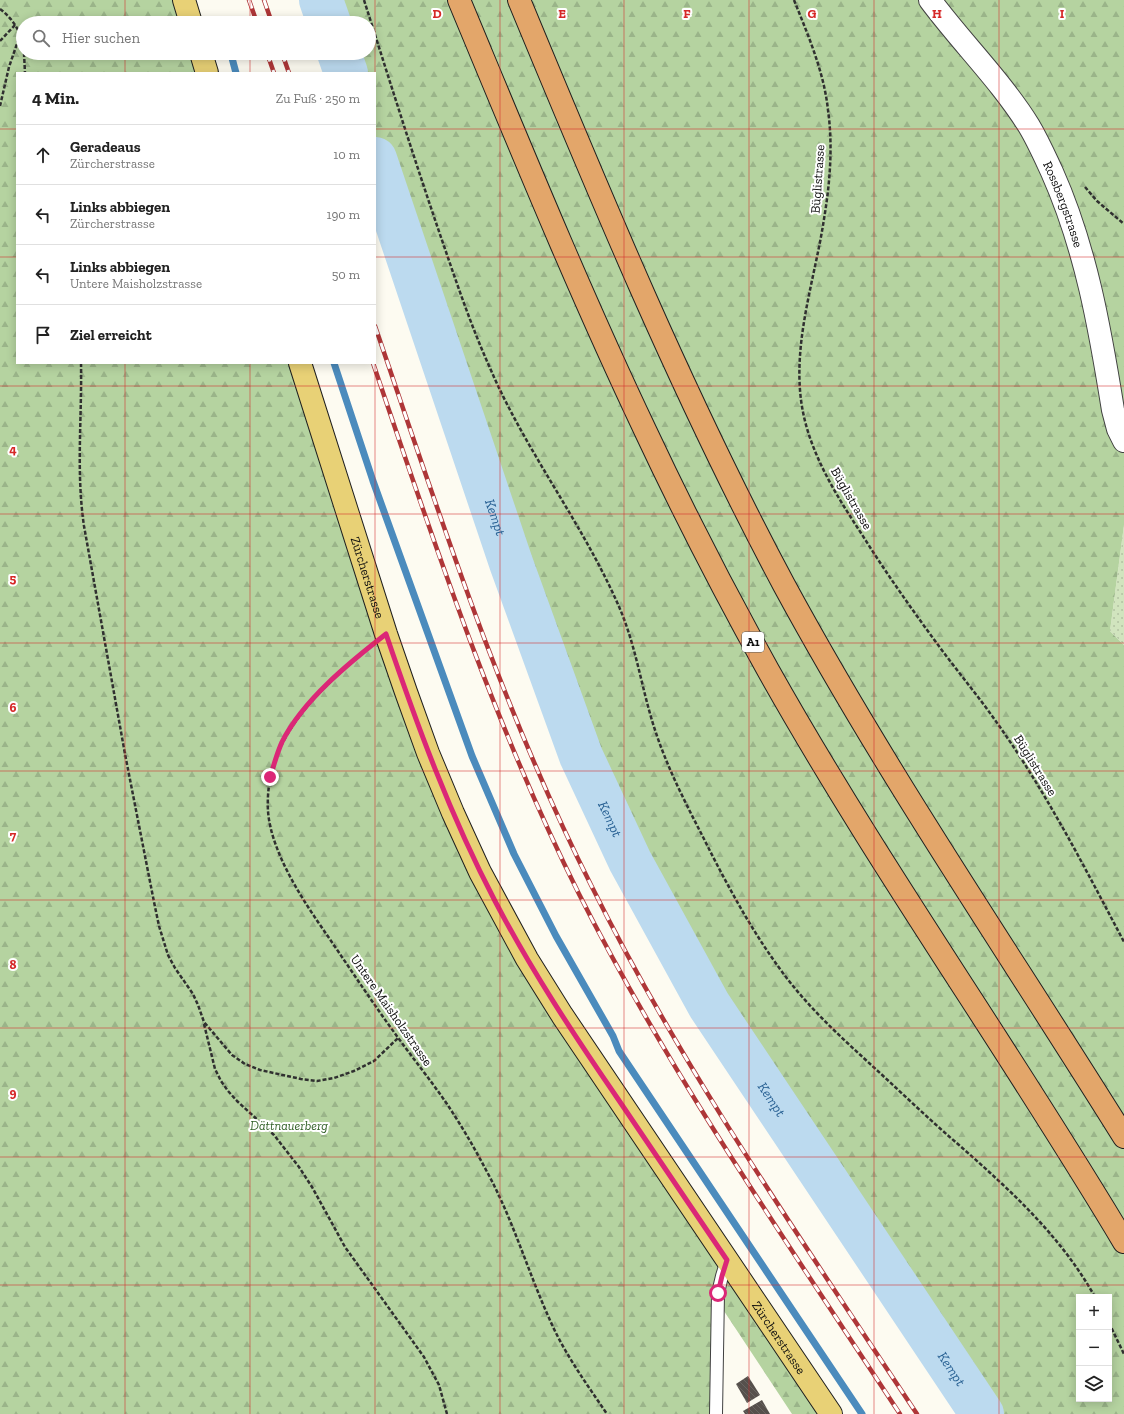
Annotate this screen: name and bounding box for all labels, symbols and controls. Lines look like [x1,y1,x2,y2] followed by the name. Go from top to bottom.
[432,6,442,21] text: D
[558,6,566,21] text: E
[683,6,691,21] text: F
[808,6,817,21] text: G
[932,6,942,21] text: H
[1060,6,1065,21] text: I
[16,16,376,60] search box
[30,27,52,49] icon: search
[62,29,140,47] text: Hier suchen
[32,88,79,108] text: 4 Min.
[276,91,360,106] text: Zu Fuß · 250 m
[70,138,141,156] text: Geradeaus
[32,144,54,166] icon: ahead
[808,144,827,214] street label: Büglistrasse
[333,147,360,162] text: 10 m
[70,156,155,171] text: Zürcherstrasse
[1040,159,1086,249] street label: Rossbergstrasse
[70,198,170,216] text: Links abbiegen
[32,204,54,226] icon: left
[326,207,360,222] text: 190 m
[70,216,155,231] text: Zürcherstrasse
[70,258,170,276] text: Links abbiegen
[32,264,54,286] icon: left
[332,267,360,282] text: 50 m
[70,276,202,291] text: Untere Maisholzstrasse
[32,324,54,346] icon: arrive
[70,326,152,344] text: Ziel erreicht
[9,442,17,457] text: 4
[828,465,875,532] street label: Büglistrasse
[481,497,509,538] water label: Kempt
[348,535,388,620] street label: Zürcherstrasse
[10,571,17,586] text: 5
[742,632,764,652] road number: A1
[10,700,17,715] text: 6
[1011,732,1060,799] street label: Büglistrasse
[261,768,279,786] route end
[594,798,626,840] water label: Kempt
[10,828,17,843] text: 7
[348,952,436,1069] street label: Untere Maisholzstrasse
[9,957,17,972] text: 8
[754,1079,789,1120] water label: Kempt
[10,1085,17,1100] text: 9
[250,1118,328,1133] park label: Dättnauerberg
[709,1284,727,1302] route start
[1076,1294,1112,1402] map controls
[1076,1294,1112,1330] button: +
[749,1298,809,1377] street label: Zürcherstrasse
[1076,1330,1112,1366] button: −
[934,1349,969,1390] water label: Kempt
[1076,1366,1112,1402] button: layers

